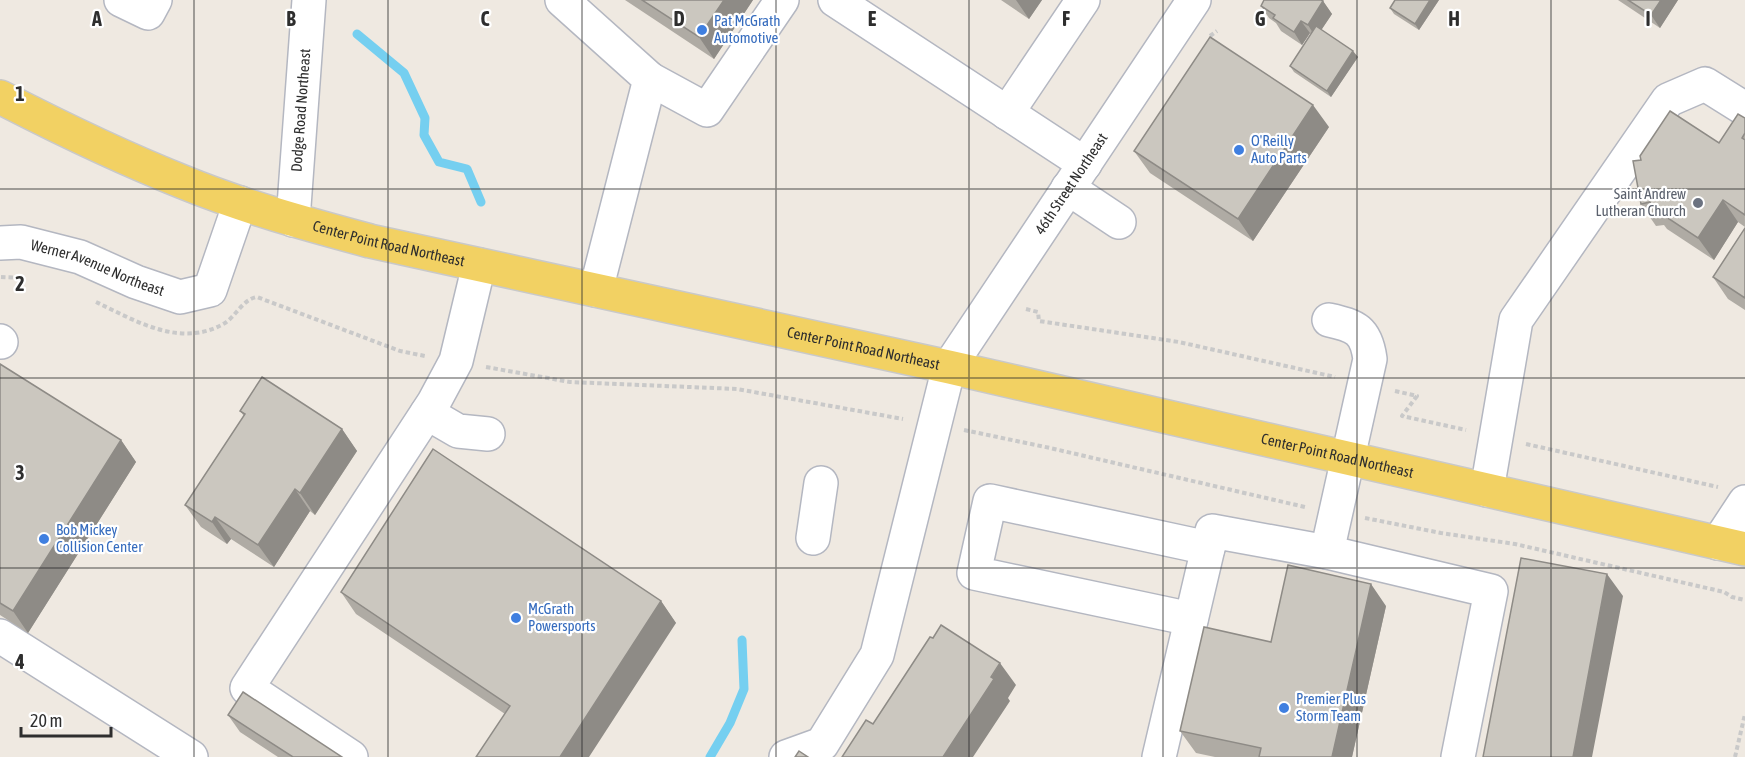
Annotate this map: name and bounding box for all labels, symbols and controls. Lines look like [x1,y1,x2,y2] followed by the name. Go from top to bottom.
[91,7,102,30] text: A
[286,7,296,30] text: B
[481,7,490,30] text: C
[673,7,685,30] text: D
[868,7,877,30] text: E
[1062,7,1070,30] text: F
[1255,7,1266,30] text: G
[1448,7,1460,30] text: H
[1645,7,1651,30] text: I
[714,12,781,46] place label: Pat McGrath Automotive
[695,23,709,37] marker: Pat McGrath Automotive
[288,48,313,173] street label: Dodge Road Northeast
[15,82,25,105] text: 1
[1031,130,1111,237] street label: 46th Street Northeast
[1251,132,1307,166] place label: O'Reilly Auto Parts
[1232,143,1246,157] marker: O'Reilly Auto Parts
[1596,185,1686,219] place label: Saint Andrew Lutheran Church
[1691,196,1705,210] marker: Saint Andrew Lutheran Church
[311,217,466,269] street label: Center Point Road Northeast
[29,236,167,299] street label: Werner Avenue Northeast
[15,272,25,295] text: 2
[786,323,941,373] street label: Center Point Road Northeast
[1260,430,1415,481] street label: Center Point Road Northeast
[15,461,25,484] text: 3
[56,521,143,555] place label: Bob Mickey Collision Center
[37,532,51,546] marker: Bob Mickey Collision Center
[528,600,596,634] place label: McGrath Powersports
[509,611,523,625] marker: McGrath Powersports
[14,650,25,673] text: 4
[1296,690,1366,724] place label: Premier Plus Storm Team
[21,700,111,738] scale bar
[1277,701,1291,715] marker: Premier Plus Storm Team
[30,710,62,731] text: 20 m

